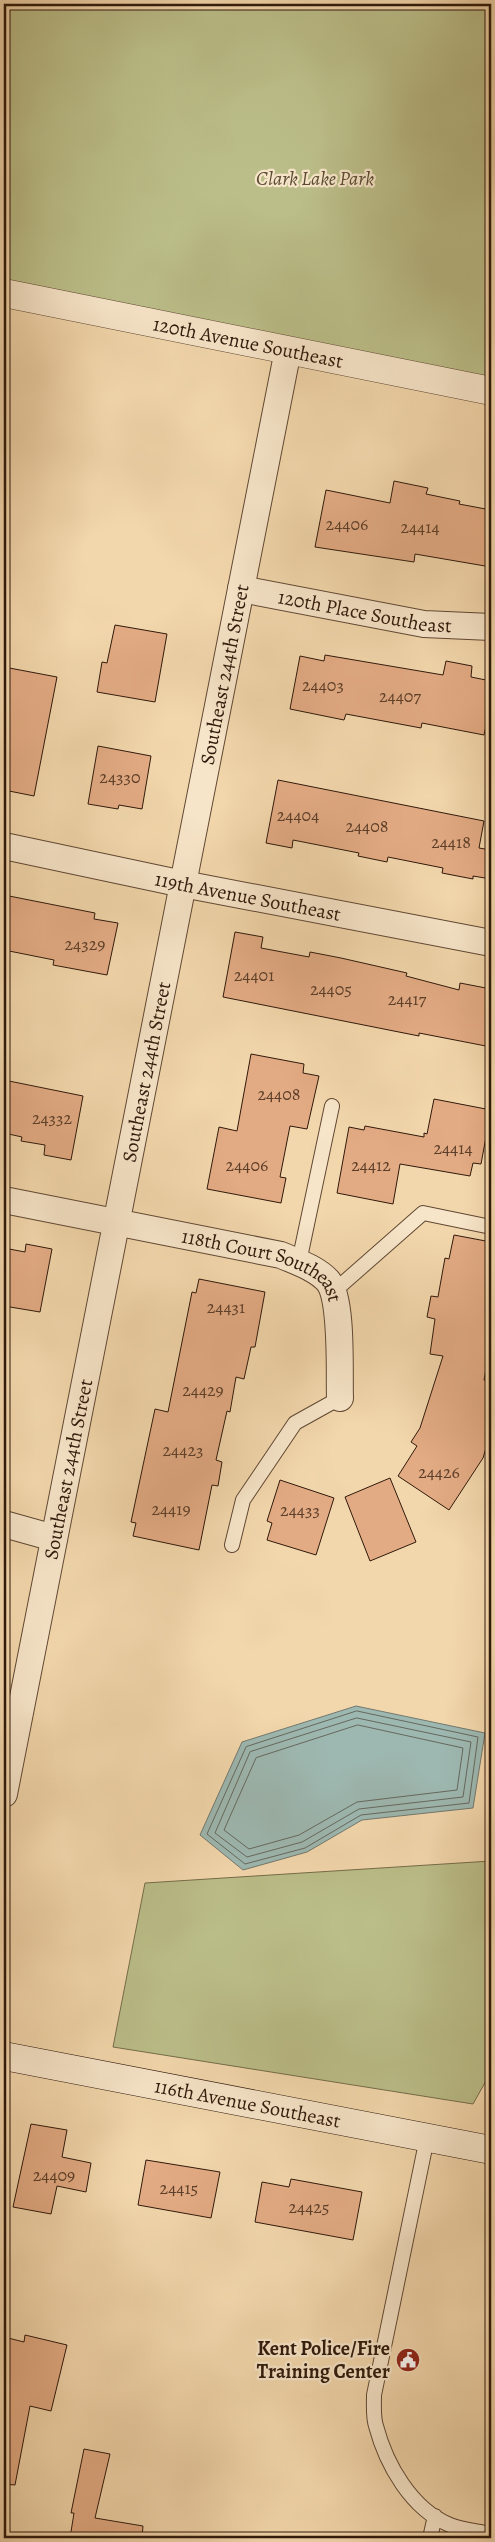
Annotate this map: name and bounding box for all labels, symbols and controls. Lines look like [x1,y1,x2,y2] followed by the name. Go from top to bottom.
[256,165,374,192] park label: Clark Lake Park
[151,310,346,374] street label: 120th Avenue Southeast
[326,512,368,536] house number: 24406
[400,515,440,539] house number: 24414
[193,582,255,767] street label: Southeast 244th Street
[276,583,453,639] street label: 120th Place Southeast
[302,673,344,697] house number: 24403
[379,684,421,708] house number: 24407
[99,765,141,789] house number: 24330
[277,803,319,827] house number: 24404
[345,814,389,838] house number: 24408
[431,830,471,854] house number: 24418
[152,865,344,928] street label: 119th Avenue Southeast
[65,932,105,956] house number: 24329
[234,963,274,987] house number: 24401
[310,977,352,1001] house number: 24405
[115,979,177,1164] street label: Southeast 244th Street
[388,987,427,1011] house number: 24417
[257,1082,301,1106] house number: 24408
[32,1106,73,1130] house number: 24332
[433,1136,473,1160] house number: 24414
[226,1153,268,1177] house number: 24406
[351,1153,391,1177] house number: 24412
[179,1222,349,1305] street label: 118th Court Southeast
[207,1295,245,1319] house number: 24431
[37,1376,99,1562] street label: Southeast 244th Street
[182,1378,224,1402] house number: 24429
[163,1438,203,1462] house number: 24423
[418,1460,460,1484] house number: 24426
[151,1497,191,1521] house number: 24419
[280,1498,320,1522] house number: 24433
[152,2072,343,2134] street label: 116th Avenue Southeast
[33,2163,75,2187] house number: 24409
[160,2176,198,2200] house number: 24415
[288,2195,330,2219] house number: 24425
[257,2335,390,2385] place label: Kent Police/Fire Training Center
[395,2347,421,2373] public building icon: Kent Police/Fire Training Center

